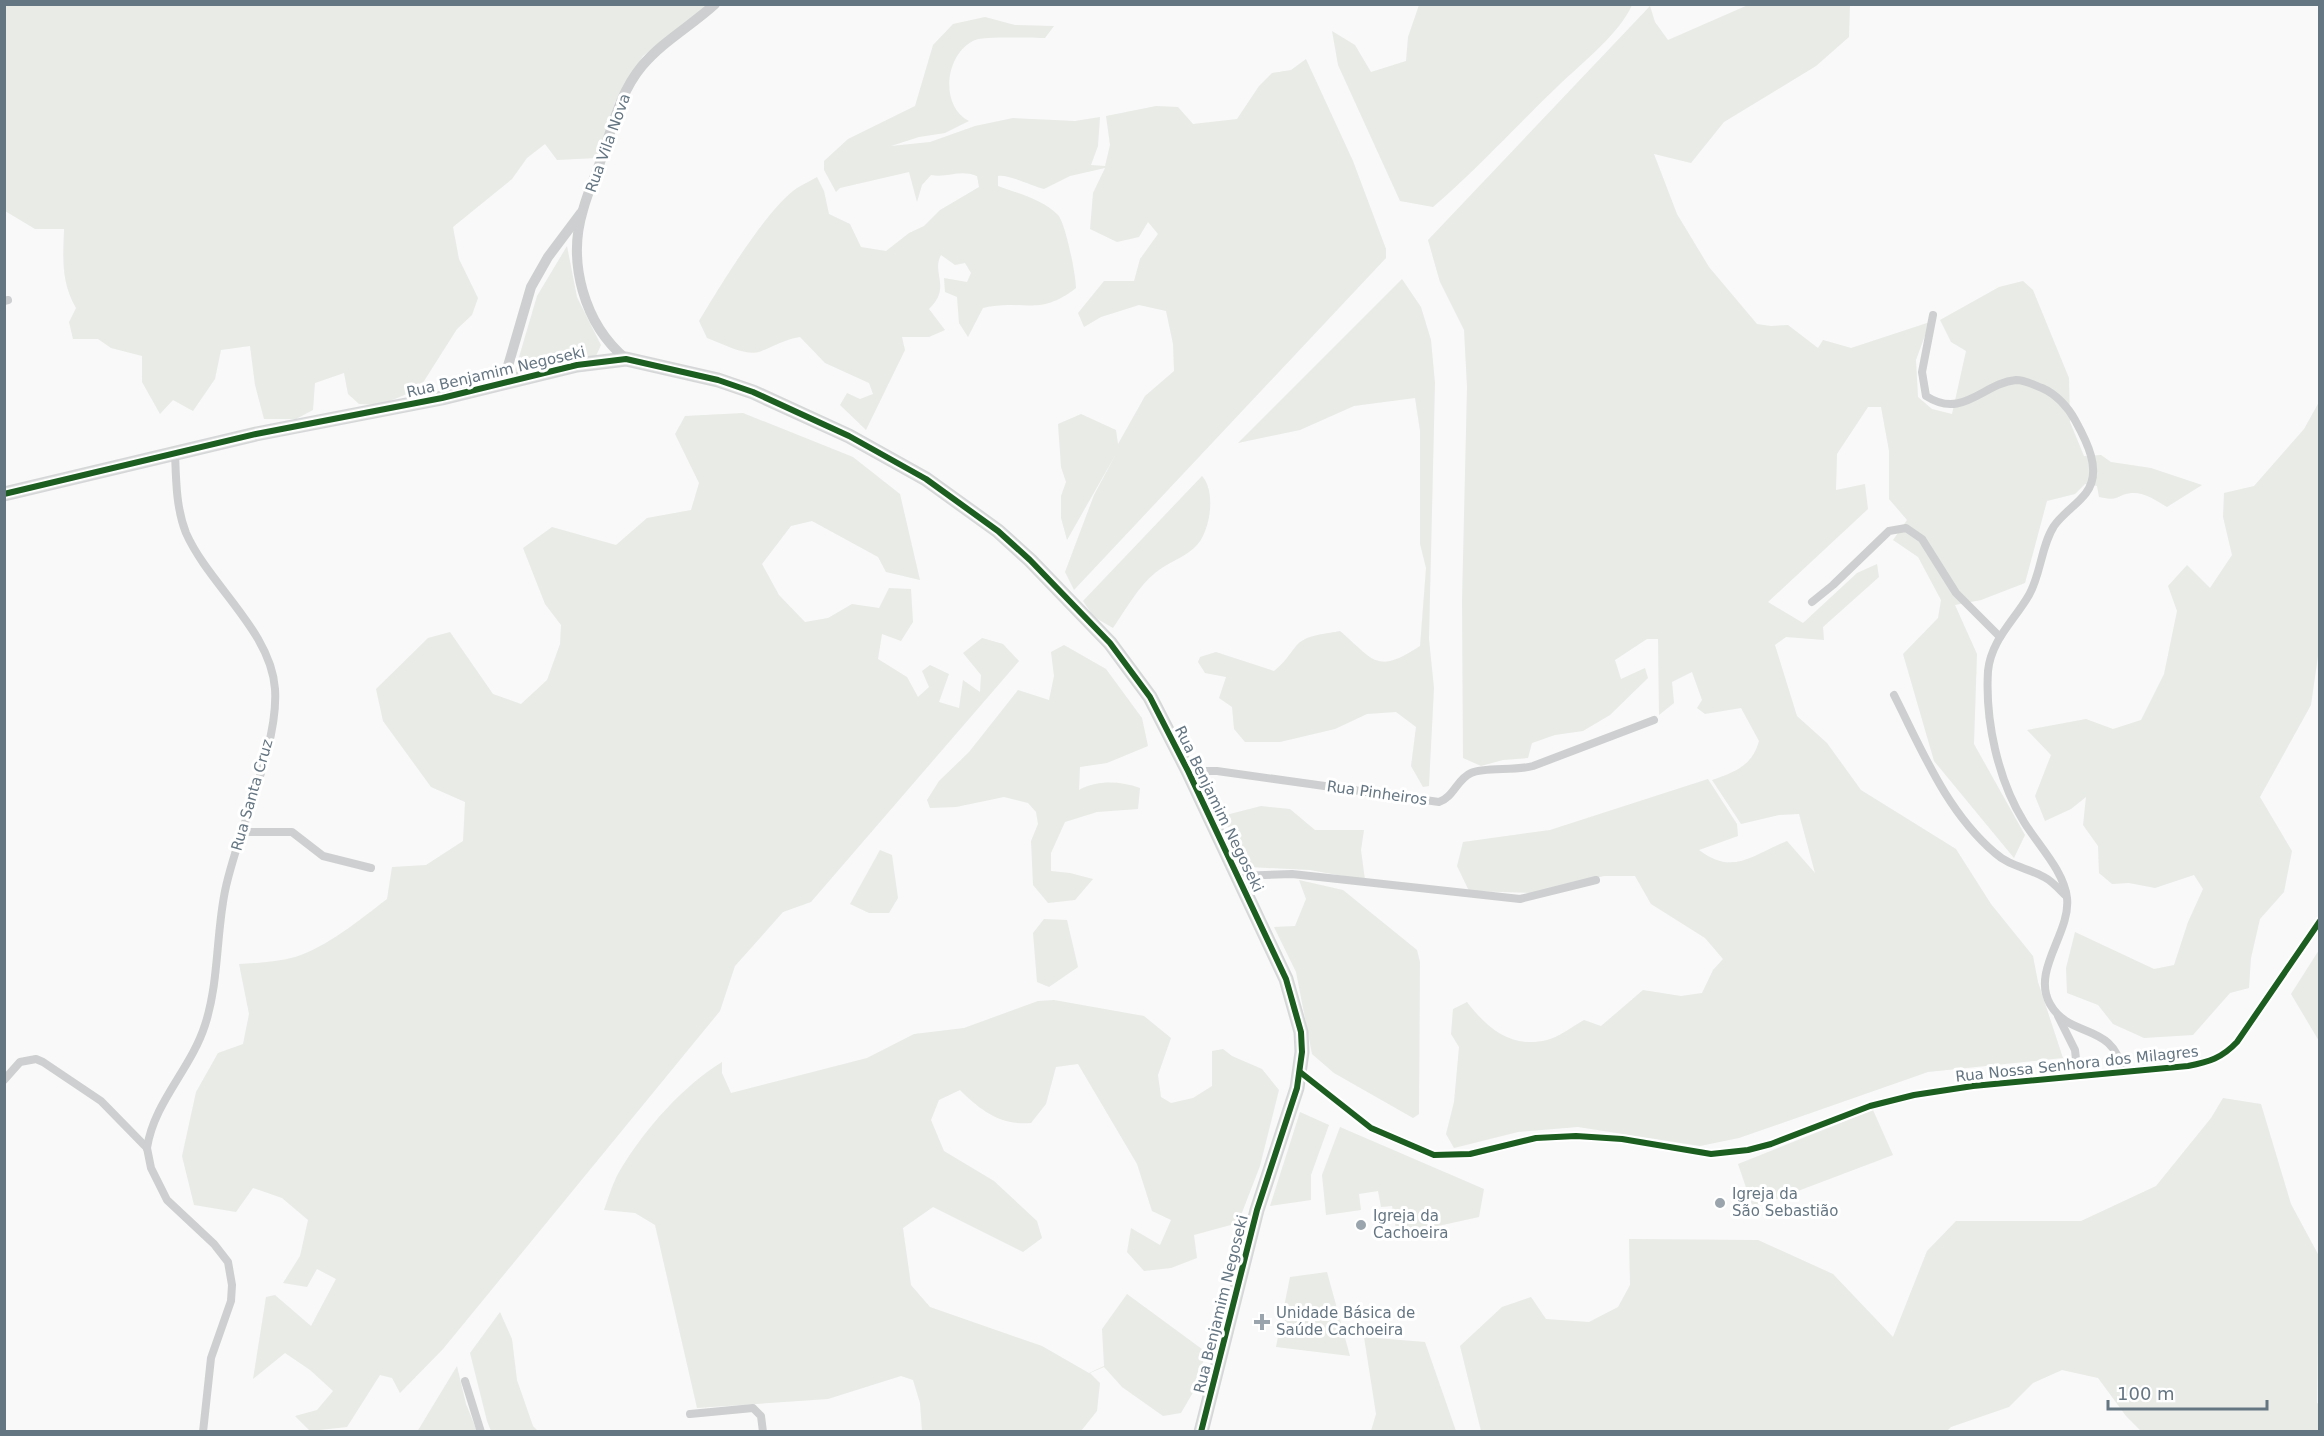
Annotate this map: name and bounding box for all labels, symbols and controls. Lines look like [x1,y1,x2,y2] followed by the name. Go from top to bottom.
[582,91,634,195] street label: Rua Vila Nova
[405,343,587,401] street label: Rua Benjamim Negoseki
[1171,723,1267,895] street label: Rua Benjamim Negoseki
[227,737,277,853] street label: Rua Santa Cruz
[1326,777,1429,809] street label: Rua Pinheiros
[1955,1042,2200,1086] street label: Rua Nossa Senhora dos Milagres
[1732,1185,1838,1220] place label: Igreja da São Sebastião
[1713,1196,1727,1210] marker: Igreja da São Sebastião
[1373,1207,1448,1242] place label: Igreja da Cachoeira
[1190,1213,1252,1395] street label: Rua Benjamim Negoseki
[1354,1218,1368,1232] marker: Igreja da Cachoeira
[1276,1304,1415,1339] place label: Unidade Básica de Saúde Cachoeira
[1253,1313,1271,1331] marker: Unidade Básica de Saúde Cachoeira
[2108,1373,2267,1411] scale bar
[2117,1383,2175,1404] text: 100 m

